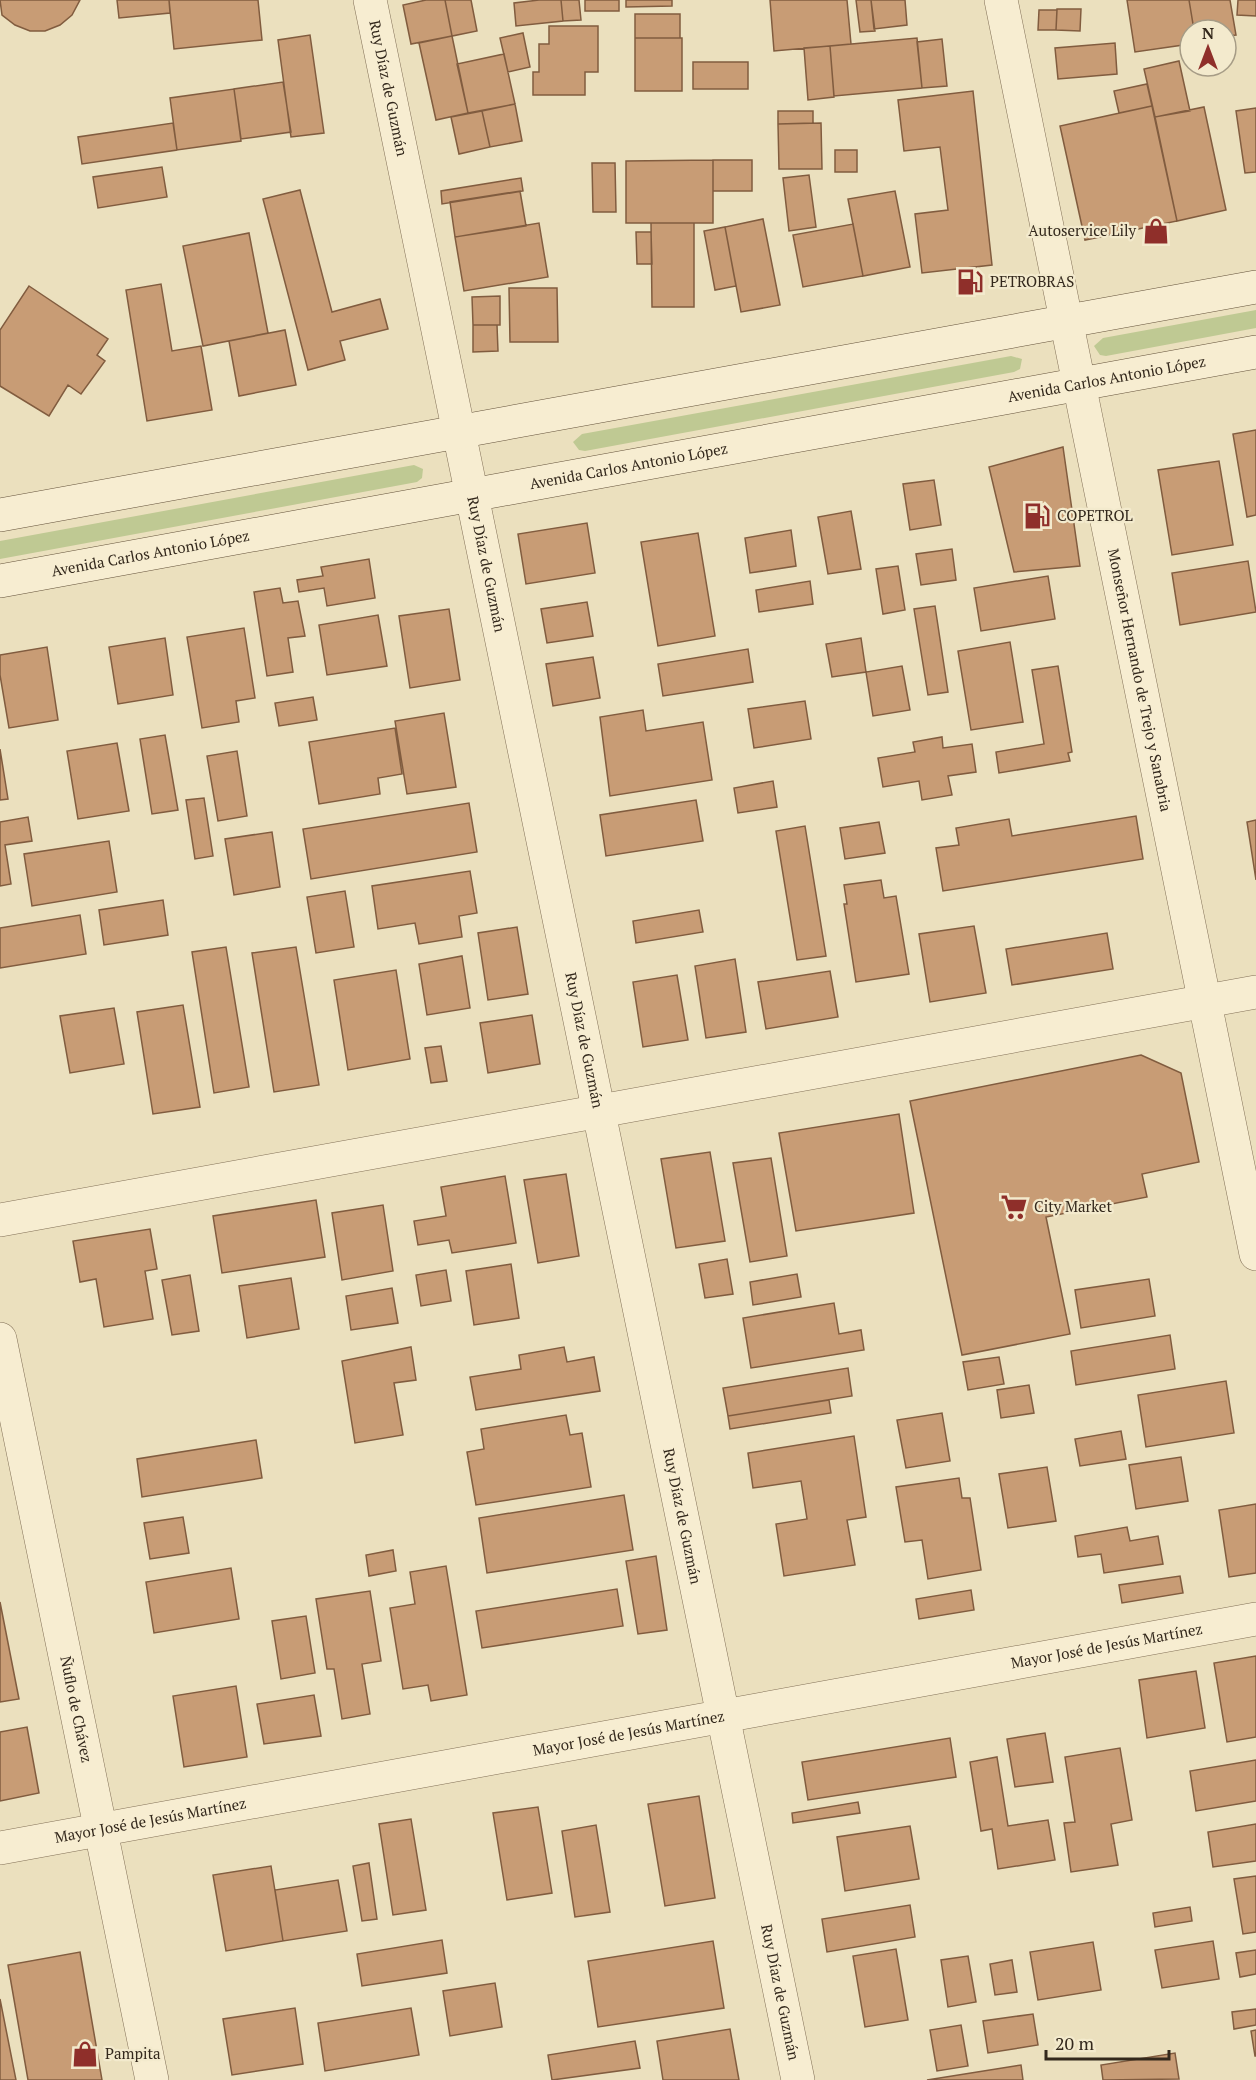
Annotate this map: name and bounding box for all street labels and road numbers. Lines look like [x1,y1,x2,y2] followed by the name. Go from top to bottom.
[365,18,413,158] street label: Ruy Díaz de Guzmán
[1006,350,1207,406] street label: Avenida Carlos Antonio López
[528,438,729,493] street label: Avenida Carlos Antonio López
[463,494,511,634] street label: Ruy Díaz de Guzmán
[50,525,251,580] street label: Avenida Carlos Antonio López
[1104,546,1177,814] street label: Monseñor Hernando de Trejo y Sanabria
[561,970,609,1110] street label: Ruy Díaz de Guzmán
[659,1446,707,1586] street label: Ruy Díaz de Guzmán
[1009,1618,1204,1672] street label: Mayor José de Jesús Martínez
[56,1654,98,1764] street label: Ñuflo de Chávez
[531,1705,726,1760] street label: Mayor José de Jesús Martínez
[53,1792,248,1847] street label: Mayor José de Jesús Martínez
[757,1922,805,2062] street label: Ruy Díaz de Guzmán

